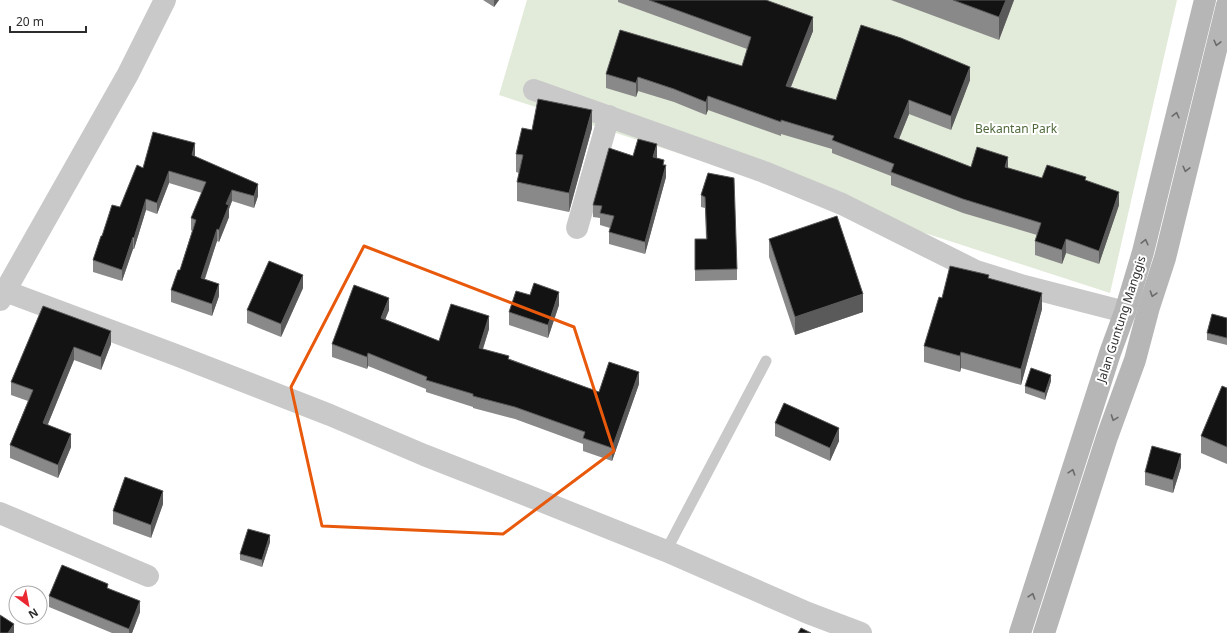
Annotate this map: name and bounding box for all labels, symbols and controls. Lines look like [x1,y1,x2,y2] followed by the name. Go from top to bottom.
[10,8,86,34] scale bar
[16,13,44,30] text: 20 m
[1214,39,1222,46] one-way arrow
[1171,112,1179,119] one-way arrow
[975,120,1058,137] park label: Bekantan Park
[1183,166,1191,172] one-way arrow
[1141,238,1149,245] one-way arrow
[1092,253,1150,385] street label: Jalan Guntung Manggis
[1149,291,1158,298] one-way arrow
[1110,415,1119,422] one-way arrow
[1067,469,1076,476] one-way arrow
[8,585,48,625] north arrow
[1027,593,1036,600] one-way arrow
[26,605,41,623] text: N

